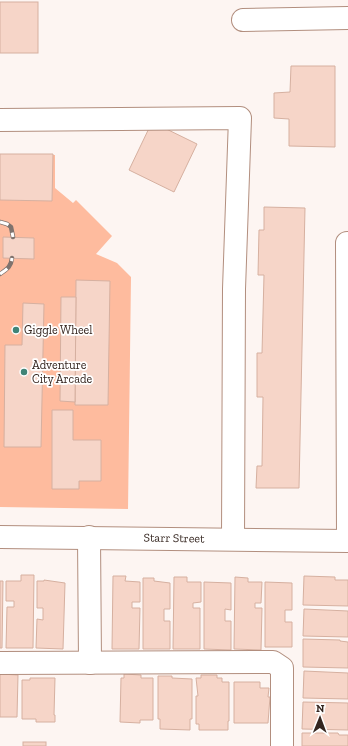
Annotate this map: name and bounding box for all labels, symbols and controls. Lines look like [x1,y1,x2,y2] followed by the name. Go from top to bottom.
[24,323,92,337] place label: Giggle Wheel
[11,325,21,335] marker: Giggle Wheel
[32,358,93,386] place label: Adventure City Arcade
[19,367,29,377] marker: Adventure City Arcade
[143,530,205,546] street label: Starr Street
[300,698,340,738] north arrow
[316,702,325,715] text: N

